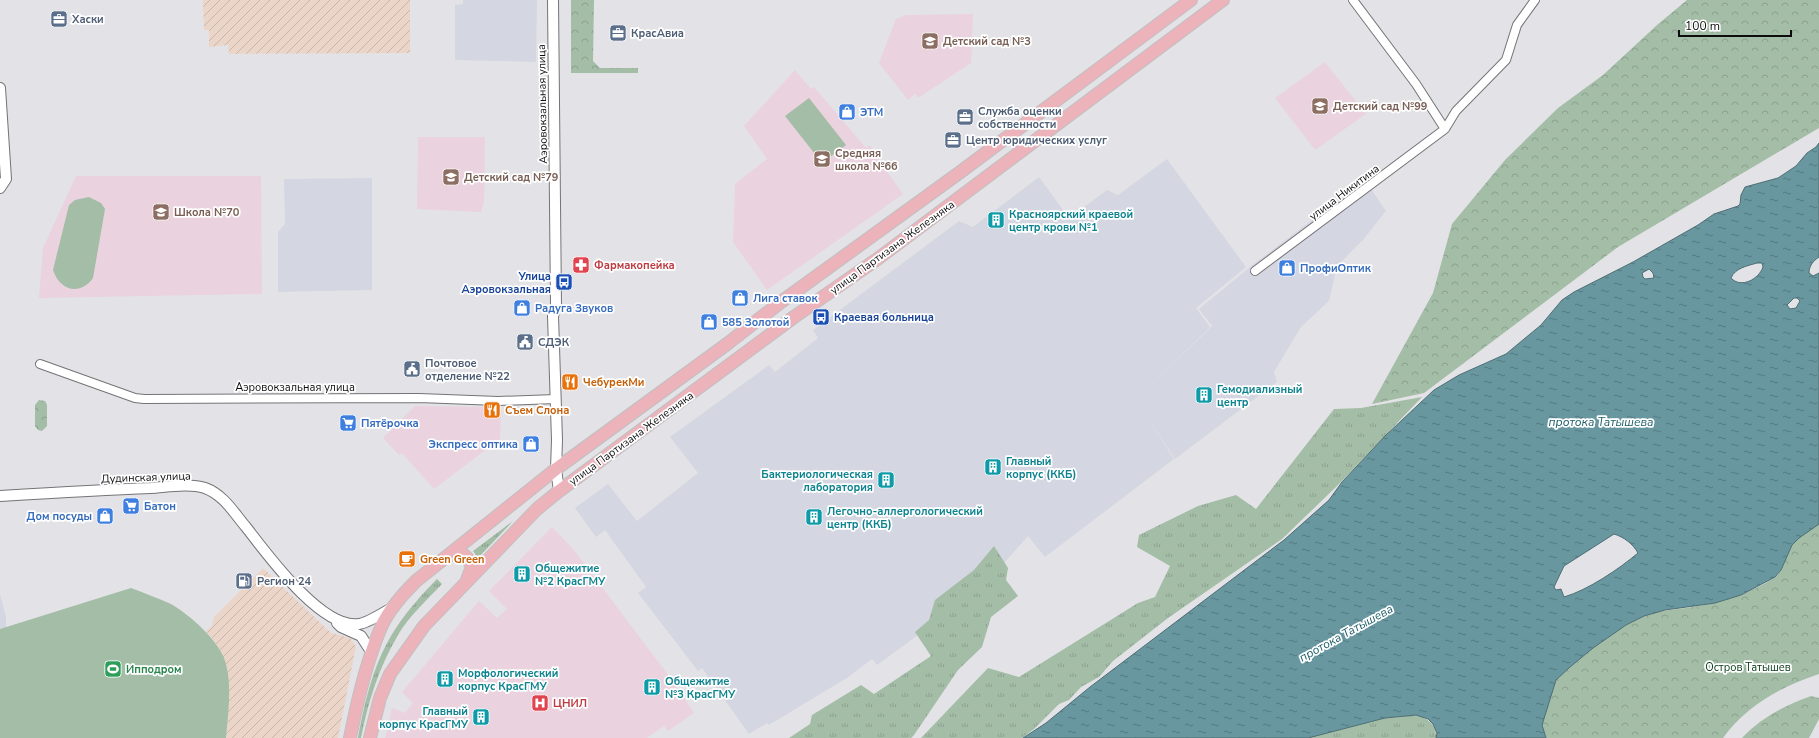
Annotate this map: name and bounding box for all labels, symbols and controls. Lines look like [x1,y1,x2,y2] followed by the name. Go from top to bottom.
[49,9,69,29] office icon: Хаски
[71,12,104,27] place label: Хаски
[1679,12,1791,38] scale bar
[1685,18,1720,34] text: 100 m
[608,23,628,43] office icon: КрасАвиа
[631,26,684,41] place label: КрасАвиа
[920,31,940,51] school or university icon: Детский сад №3
[943,34,1031,49] place label: Детский сад №3
[534,44,551,164] street label: Аэровокзальная улица
[1310,96,1330,116] school or university icon: Детский сад №99
[1333,99,1428,114] place label: Детский сад №99
[837,102,857,122] shop icon: ЭТМ
[978,104,1062,132] place label: Служба оценки собственности
[860,105,883,120] place label: ЭТМ
[955,107,975,127] office icon: Служба оценки собственности
[943,130,963,150] office icon: Центр юридических услуг
[966,133,1107,148] place label: Центр юридических услуг
[835,146,898,174] place label: Средняя школа №66
[812,149,832,169] school or university icon: Средняя школа №66
[1306,161,1382,224] street label: улица Никитина
[441,167,461,187] school or university icon: Детский сад №79
[464,170,559,185] place label: Детский сад №79
[827,197,958,298] street label: улица Партизана Железняка
[151,202,171,222] school or university icon: Школа №70
[174,205,240,220] place label: Школа №70
[1009,207,1133,235] place label: Красноярский краевой центр крови №1
[986,210,1006,230] building icon: Красноярский краевой центр крови №1
[571,255,591,275] pharmacy icon: Фармакопейка
[594,258,675,273] place label: Фармакопейка
[1277,258,1297,278] shop icon: ПрофиОптик
[1300,261,1372,276] place label: ПрофиОптик
[461,269,551,297] place label: Улица Аэровокзальная
[554,272,574,292] bus stop icon: Улица Аэровокзальная
[730,288,750,308] shop icon: Лига ставок
[753,291,819,306] place label: Лига ставок
[512,298,532,318] shop icon: Радуга Звуков
[535,301,613,316] place label: Радуга Звуков
[811,307,831,327] bus stop icon: Краевая больница
[834,310,934,325] place label: Краевая больница
[699,312,719,332] shop icon: 585 Золотой
[722,315,789,330] place label: 585 Золотой
[515,332,535,352] public building icon: СДЭК
[538,335,570,350] place label: СДЭК
[425,356,510,384] place label: Почтовое отделение №22
[402,359,422,379] public building icon: Почтовое отделение №22
[560,372,580,392] restaurant icon: ЧебурекМи
[583,375,644,390] place label: ЧебурекМи
[235,380,355,395] street label: Аэровокзальная улица
[1217,382,1302,410] place label: Гемодиализный центр
[1194,385,1214,405] building icon: Гемодиализный центр
[566,388,697,489] street label: улица Партизана Железняка
[482,400,502,420] restaurant icon: Съем Слона
[505,403,569,418] place label: Съем Слона
[338,413,358,433] supermarket icon: Пятёрочка
[1549,414,1653,430] water label: протока Татышева
[361,416,419,431] place label: Пятёрочка
[521,434,541,454] shop icon: Экспресс оптика
[429,437,518,452] place label: Экспресс оптика
[1006,454,1076,482] place label: Главный корпус (ККБ)
[983,457,1003,477] building icon: Главный корпус (ККБ)
[761,467,873,495] place label: Бактериологическая лаборатория
[101,468,191,487] street label: Дудинская улица
[876,470,896,490] building icon: Бактериологическая лаборатория
[121,496,141,516] supermarket icon: Батон
[144,499,176,514] place label: Батон
[827,504,983,532] place label: Легочно-аллергологический центр (ККБ)
[95,506,115,526] shop icon: Дом посуды
[804,507,824,527] building icon: Легочно-аллергологический центр (ККБ)
[27,509,92,524] place label: Дом посуды
[397,549,417,569] cafe icon: Green Green
[420,552,484,567] place label: Green Green
[535,561,606,589] place label: Общежитие №2 КрасГМУ
[512,564,532,584] building icon: Общежитие №2 КрасГМУ
[234,571,254,591] fuel station icon: Регион 24
[257,574,312,589] place label: Регион 24
[1296,601,1396,665] water label: протока Татышева
[103,659,123,679] sports icon: Ипподром
[1705,660,1791,675] park label: Остров Татышев
[126,662,182,677] place label: Ипподром
[458,666,558,694] place label: Морфологический корпус КрасГМУ
[435,669,455,689] building icon: Морфологический корпус КрасГМУ
[665,674,736,702] place label: Общежитие №3 КрасГМУ
[642,677,662,697] building icon: Общежитие №3 КрасГМУ
[530,693,550,713] hospital icon: ЦНИЛ
[553,696,587,711] place label: ЦНИЛ
[379,704,469,732] place label: Главный корпус КрасГМУ
[471,707,491,727] building icon: Главный корпус КрасГМУ

